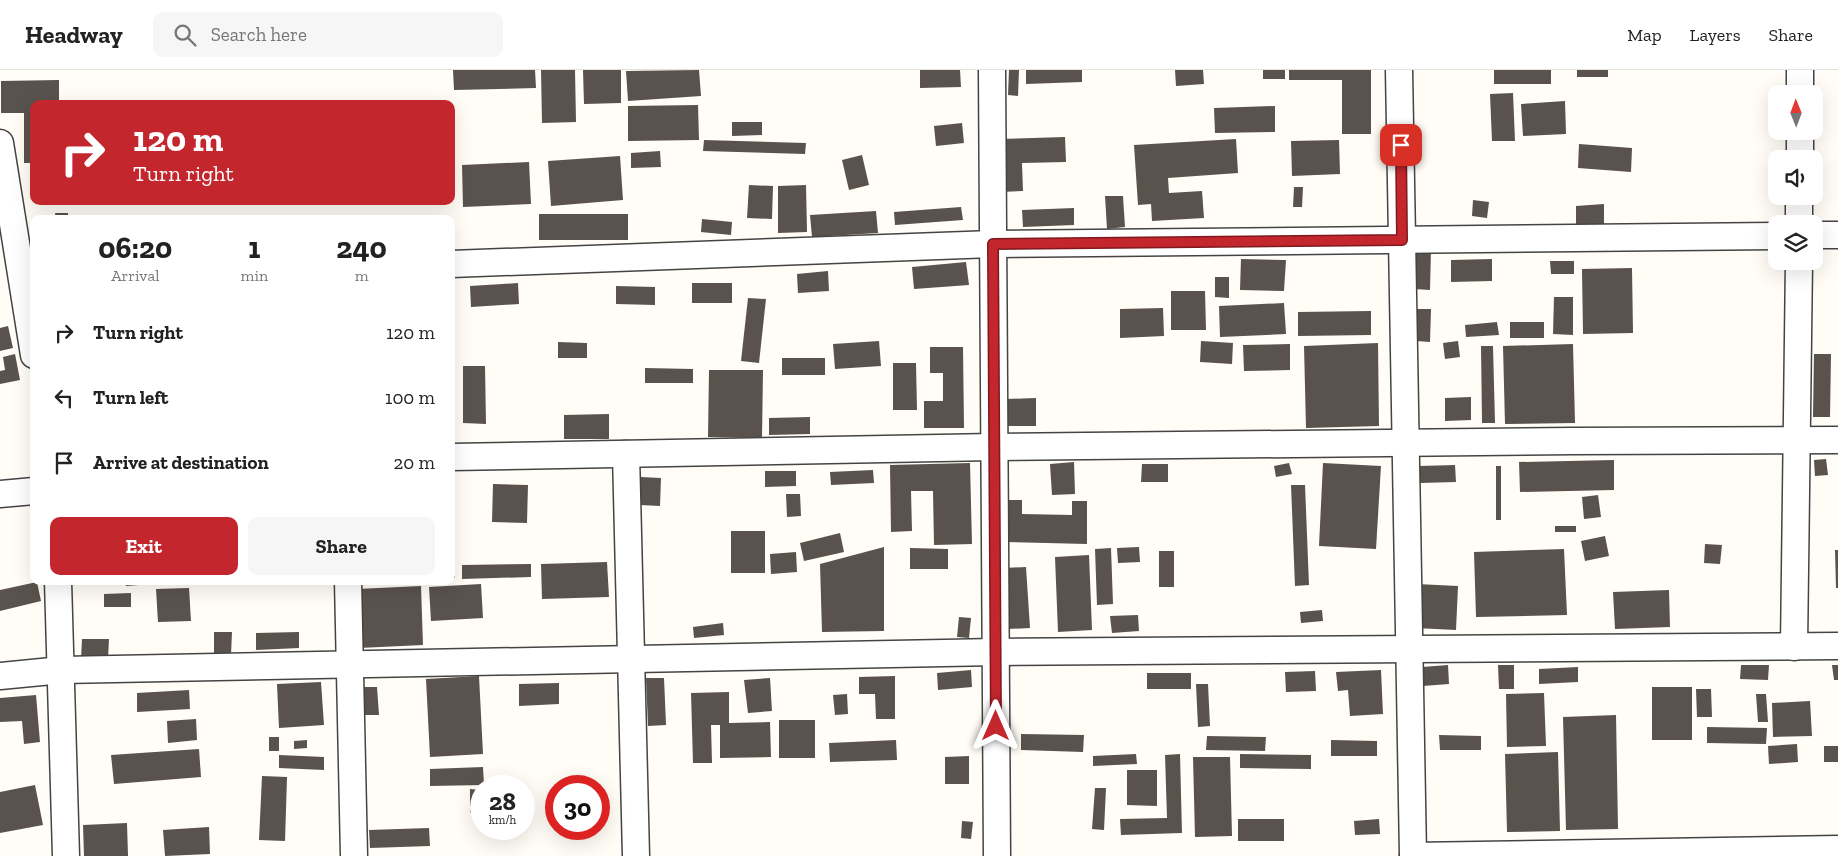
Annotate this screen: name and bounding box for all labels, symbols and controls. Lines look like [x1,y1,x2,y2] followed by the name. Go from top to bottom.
[153,12,503,57] search box
[25,20,123,49] text: Headway
[171,21,199,49] icon: search
[211,23,307,46] text: Search here
[1627,24,1662,46] text: Map
[1690,24,1741,46] text: Layers
[1769,24,1813,46] text: Share
[1768,85,1822,140] north arrow
[1768,85,1823,270] map controls
[133,118,223,160] text: 120 m
[50,120,115,185] icon: right
[1380,124,1422,166] pin
[1387,131,1415,159] icon: arrive
[1768,150,1823,205] button: sound
[133,160,234,187] text: Turn right
[1768,215,1823,270] button: layers
[98,230,172,266] text: 06:20
[248,230,260,266] text: 1
[336,230,387,266] text: 240
[111,266,159,285] text: Arrival
[241,266,268,285] text: min
[355,266,368,285] text: m
[50,319,78,347] icon: right
[93,321,183,344] text: Turn right
[386,321,435,344] text: 120 m
[50,384,78,412] icon: left
[93,386,168,409] text: Turn left
[385,386,435,409] text: 100 m
[50,449,78,477] icon: arrive
[93,451,269,474] text: Arrive at destination
[394,451,435,474] text: 20 m
[50,517,238,575] button: Exit
[248,517,435,575] button: Share
[969,699,1021,751] position arrow
[545,775,610,840] speed limit sign: 30
[489,786,516,816] text: 28
[489,813,516,827] text: km/h

